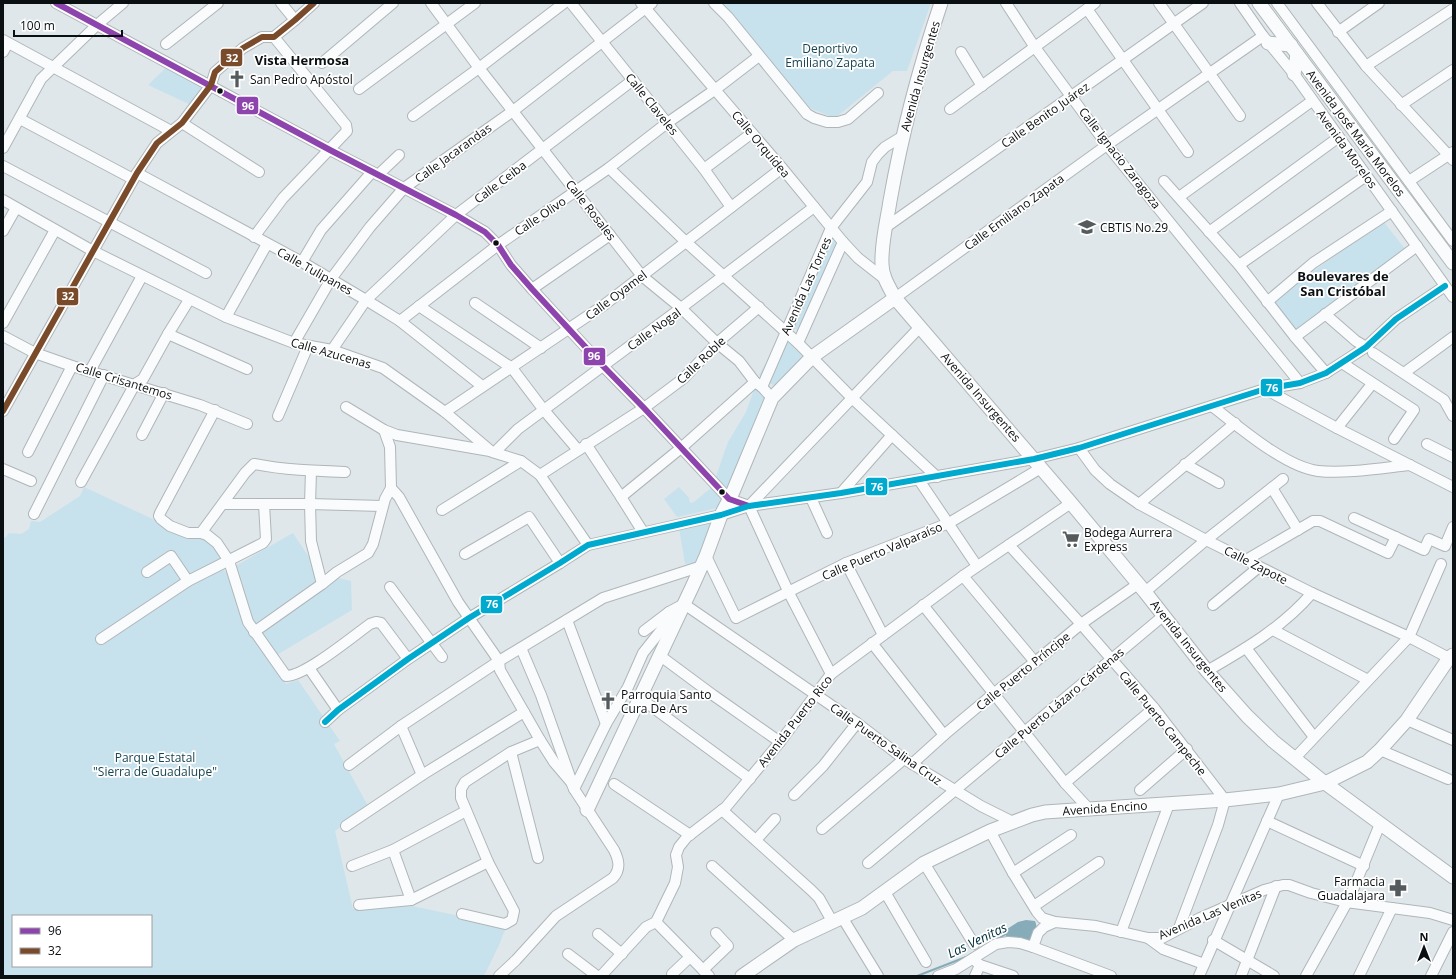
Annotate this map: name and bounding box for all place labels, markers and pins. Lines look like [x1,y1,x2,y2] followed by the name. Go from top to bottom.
[227,69,247,89] church icon: San Pedro Apóstol
[250,71,353,88] place label: San Pedro Apóstol
[215,86,225,96] unlabelled marker
[1077,217,1097,237] school or university icon: CBTIS No.29
[1100,219,1168,236] place label: CBTIS No.29
[491,238,501,248] unlabelled marker
[717,487,727,497] unlabelled marker
[1084,524,1172,555] place label: Bodega Aurrera Express
[1061,529,1081,549] supermarket icon: Bodega Aurrera Express
[621,686,712,717] place label: Parroquia Santo Cura De Ars
[598,691,618,711] church icon: Parroquia Santo Cura De Ars
[1317,873,1385,904] place label: Farmacia Guadalajara
[1388,878,1408,898] pharmacy icon: Farmacia Guadalajara

